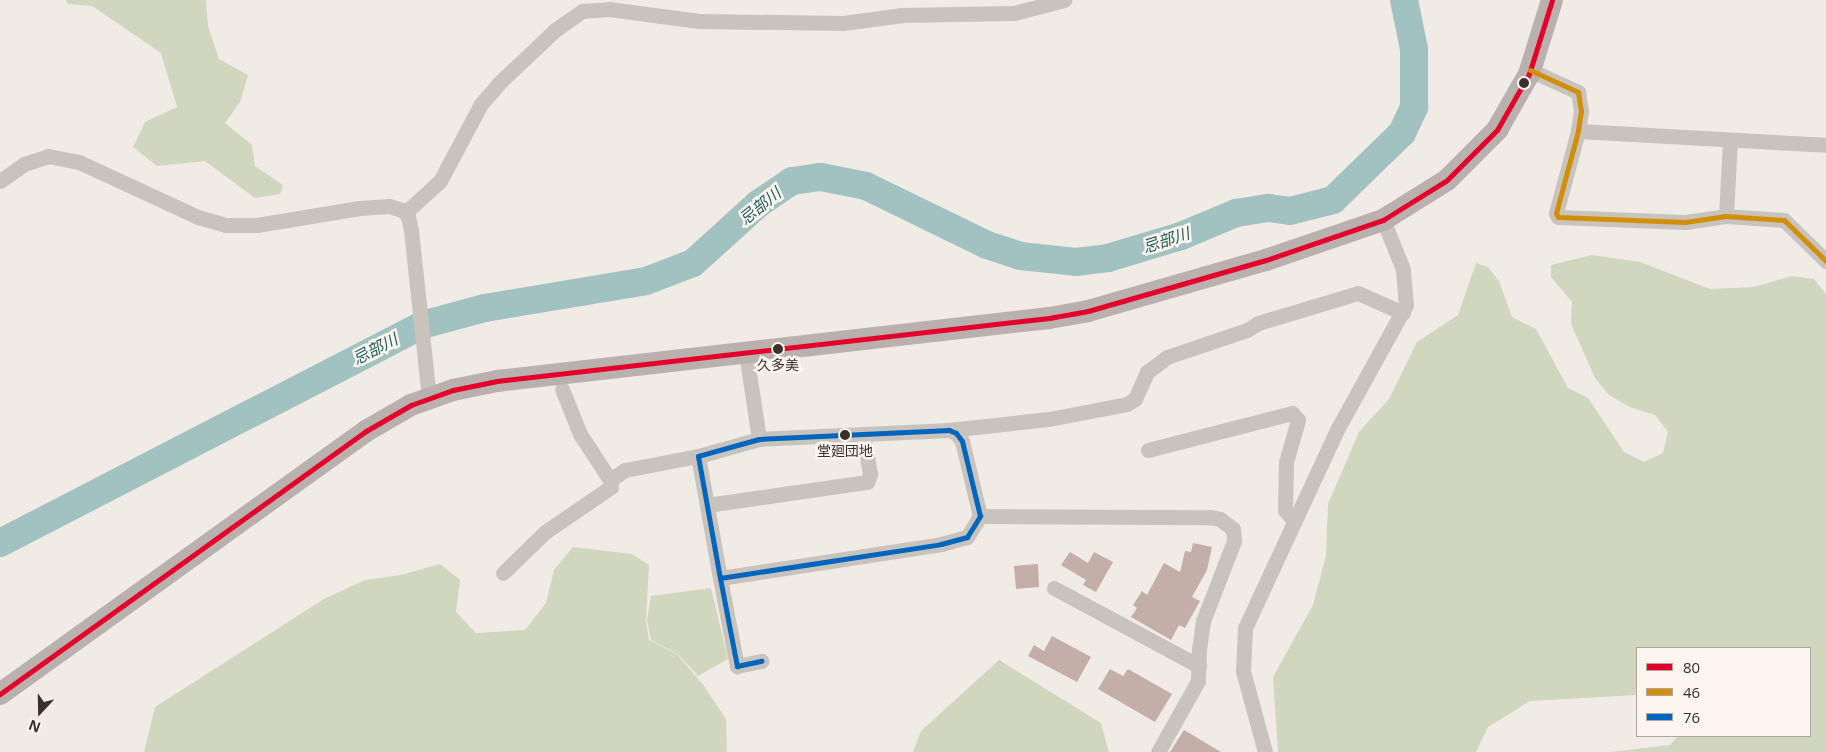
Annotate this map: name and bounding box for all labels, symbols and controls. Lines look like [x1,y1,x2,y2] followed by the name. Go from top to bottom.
[1519,78,1529,88] unlabelled marker
[735,183,785,229] water label: 忌部川
[1140,223,1192,257] water label: 忌部川
[349,330,401,368] water label: 忌部川
[773,344,783,354] marker: 久多美
[757,357,799,373] place label: 久多美
[840,430,850,440] marker: 堂廻団地
[817,443,873,459] place label: 堂廻団地
[1636,647,1811,737] legend
[1683,657,1700,677] text: 80
[1683,682,1700,702] text: 46
[15,687,65,737] north arrow
[1683,707,1700,727] text: 76
[26,716,43,737] text: N

